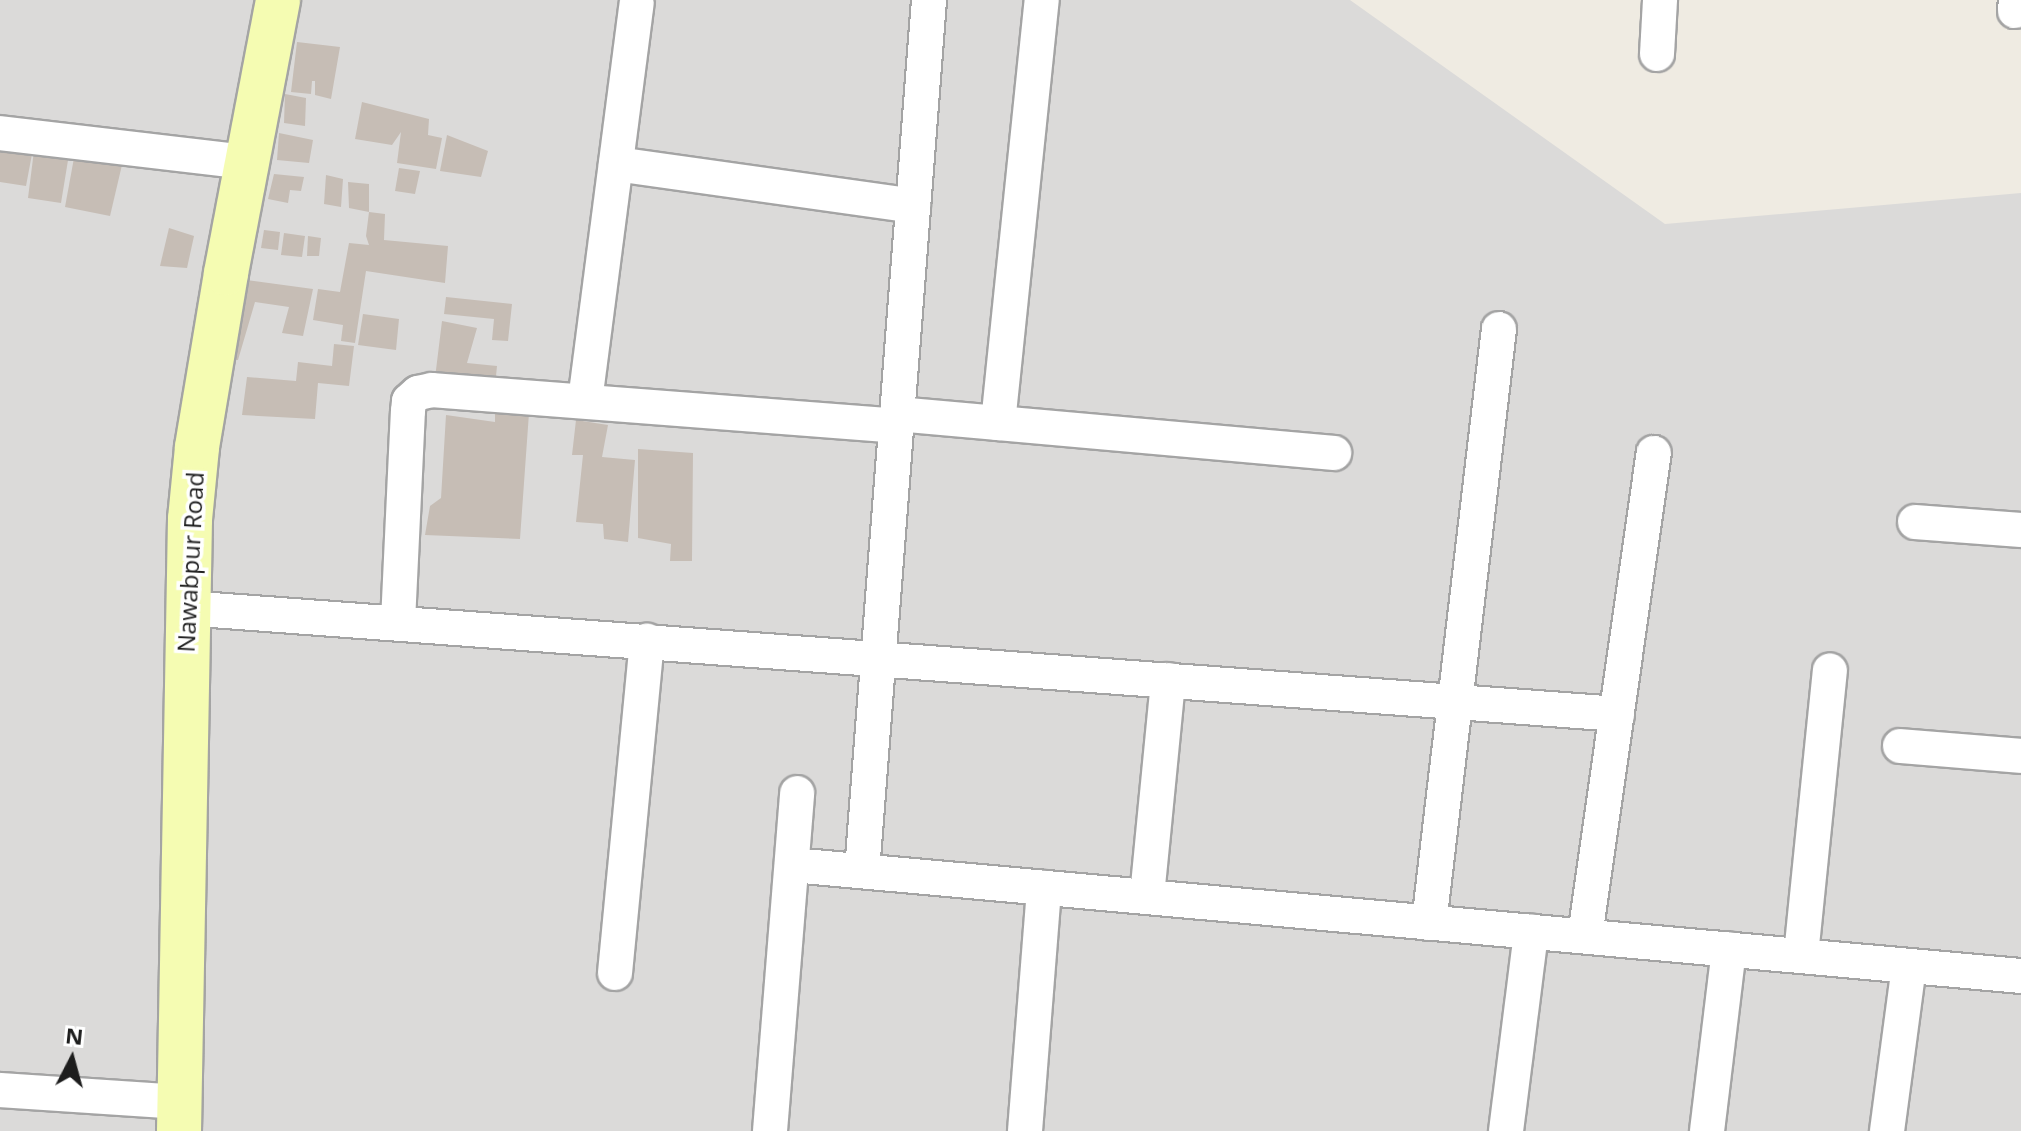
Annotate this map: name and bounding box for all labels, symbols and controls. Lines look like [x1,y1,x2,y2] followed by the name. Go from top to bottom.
[171,471,209,653] street label: Nawabpur Road
[32,1019,112,1099] north arrow
[64,1019,85,1051] text: N

